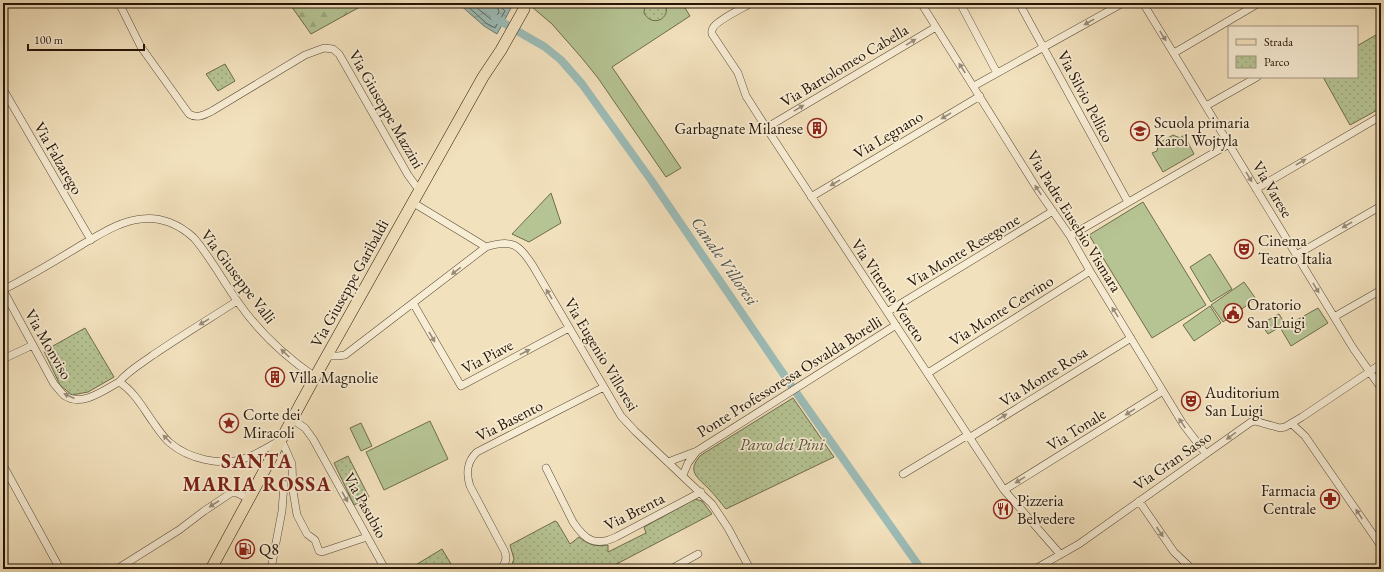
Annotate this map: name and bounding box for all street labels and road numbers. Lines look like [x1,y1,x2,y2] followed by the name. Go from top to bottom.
[777,19,913,112] street label: Via Bartolomeo Cabella
[344,46,429,173] street label: Via Giuseppe Mazzini
[1053,47,1119,146] street label: Via Silvio Pellico
[850,105,927,163] street label: Via Legnano
[29,118,88,199] street label: Via Falzarego
[1022,146,1127,297] street label: Via Padre Eusebio Vismara
[1247,157,1298,221] street label: Via Varese
[903,209,1023,292] street label: Via Monte Resegone
[306,216,393,351] street label: Via Giuseppe Garibaldi
[196,225,281,328] street label: Via Giuseppe Valli
[846,235,931,346] street label: Via Vittorio Veneto
[945,270,1057,351] street label: Via Monte Cervino
[559,294,644,415] street label: Via Eugenio Villoresi
[20,305,77,383] street label: Via Monviso
[693,311,886,442] street label: Ponte Professoressa Osvalda Borelli
[458,334,517,379] street label: Via Piave
[995,341,1092,412] street label: Via Monte Rosa
[472,395,546,446] street label: Via Basento
[1043,403,1110,456] street label: Via Tonale
[1129,426,1216,495] street label: Via Gran Sasso
[339,469,392,542] street label: Via Pasubio
[601,487,668,536] street label: Via Brenta

